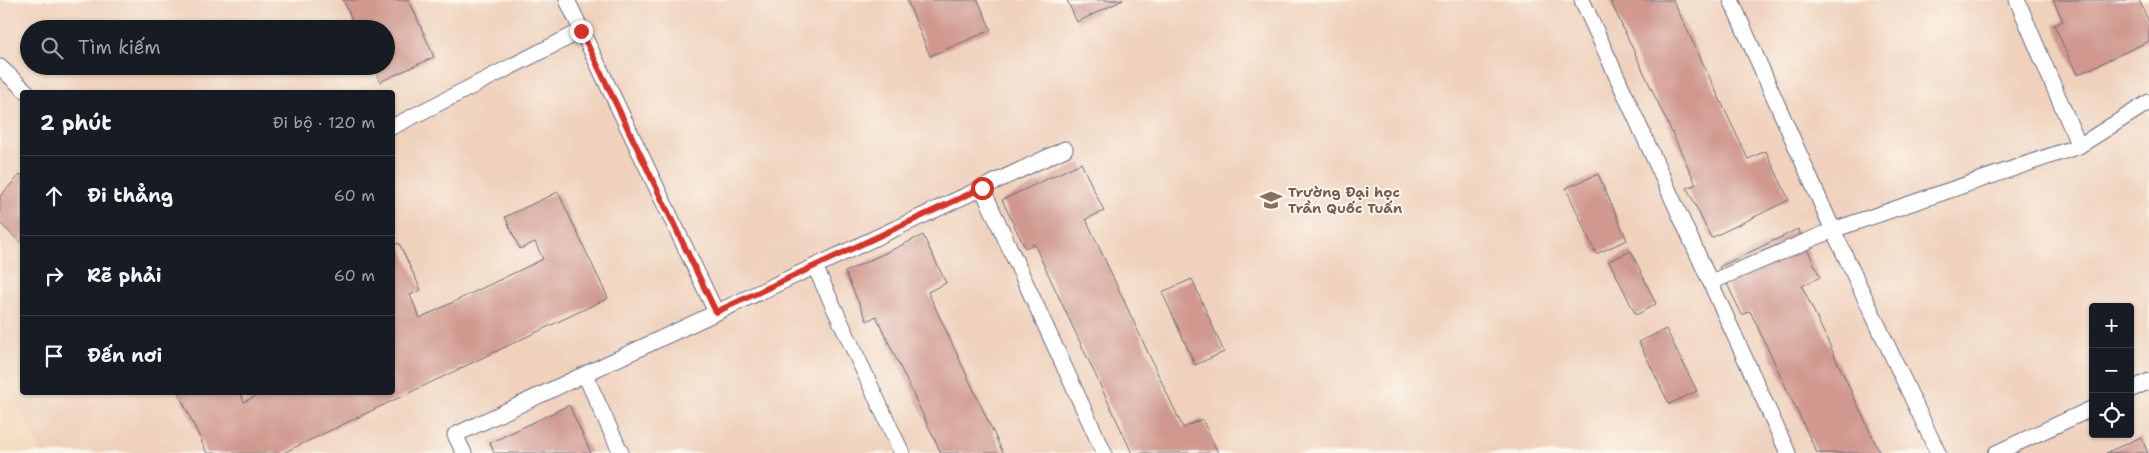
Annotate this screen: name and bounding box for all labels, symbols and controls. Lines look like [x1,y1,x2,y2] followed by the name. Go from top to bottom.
[20,20,395,75] search box
[570,20,593,43] route end
[38,34,66,62] icon: search
[78,35,161,60] text: Tìm kiếm
[40,109,112,137] text: 2 phút
[273,112,375,133] text: Đi bộ · 120 m
[971,177,994,200] route start
[40,182,68,210] icon: ahead
[87,183,173,208] text: Đi thẳng
[1288,183,1402,217] place label: Trường Đại học Trần Quốc Tuấn
[334,185,375,206] text: 60 m
[1258,187,1284,213] school or university icon: Trường Đại học Trần Quốc Tuấn
[40,262,68,290] icon: right
[87,263,162,288] text: Rẽ phải
[334,265,375,286] text: 60 m
[2089,303,2134,438] map controls
[2089,303,2134,348] button: +
[40,342,68,370] icon: arrive
[87,343,162,368] text: Đến nơi
[2089,348,2134,393] button: −
[2089,393,2134,438] button: locate

